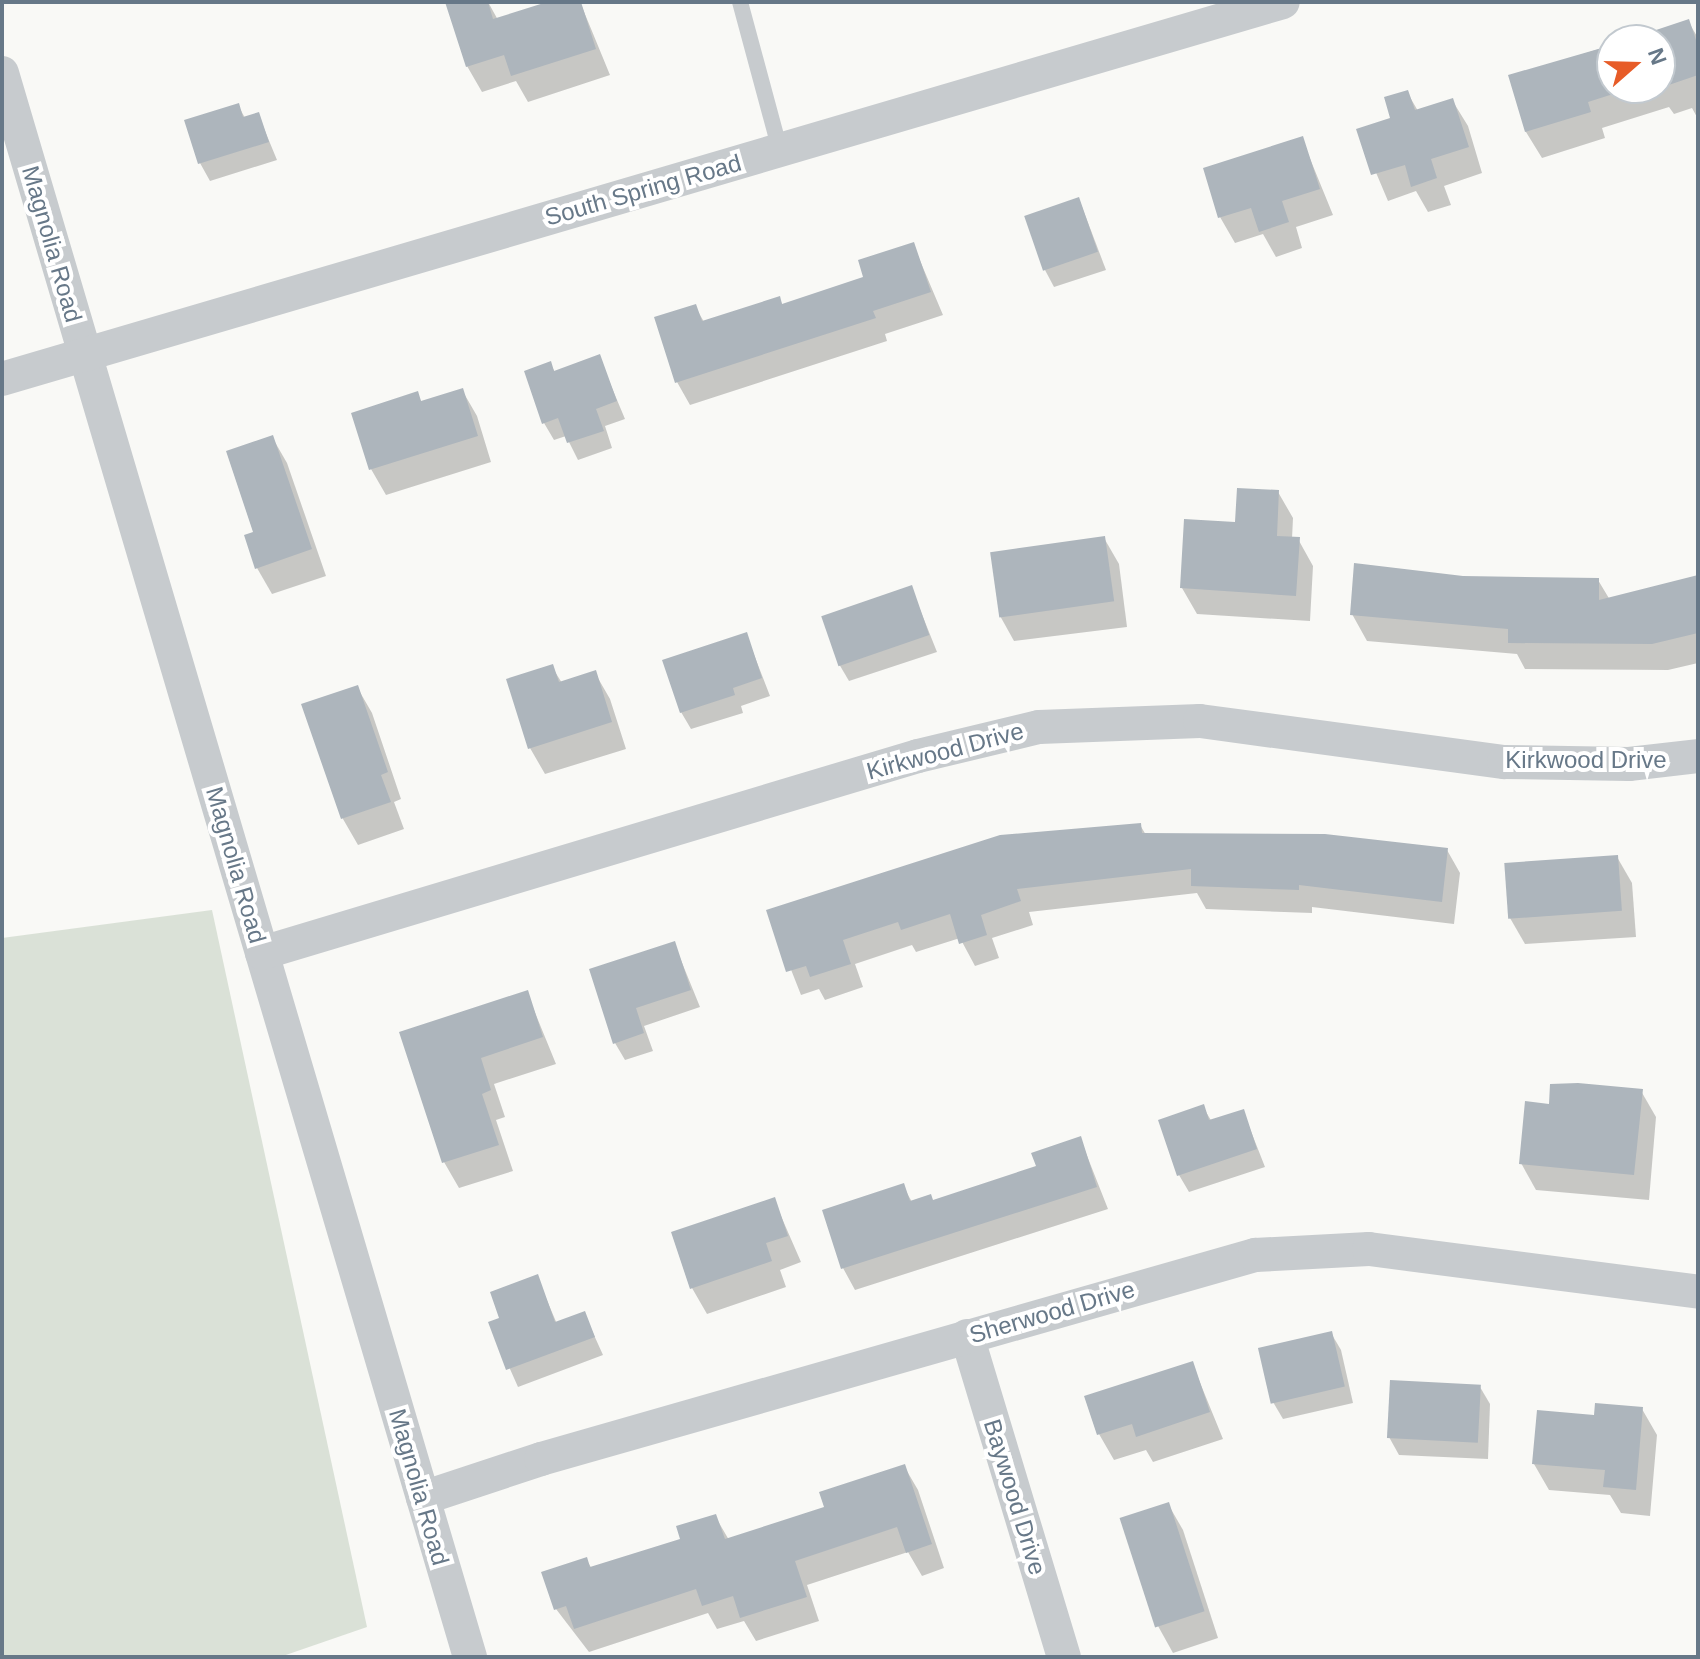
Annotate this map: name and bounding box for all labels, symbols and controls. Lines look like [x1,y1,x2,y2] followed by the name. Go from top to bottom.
[1596,24,1676,104] north arrow
[1643,45,1672,68] text: N
[542,148,744,232] street label: South Spring Road
[16,162,88,326] street label: Magnolia Road
[863,716,1027,786] street label: Kirkwood Drive
[1505,746,1667,774] street label: Kirkwood Drive
[200,783,272,947] street label: Magnolia Road
[966,1275,1138,1349] street label: Sherwood Drive
[383,1405,455,1569] street label: Magnolia Road
[978,1416,1052,1578] street label: Baywood Drive

